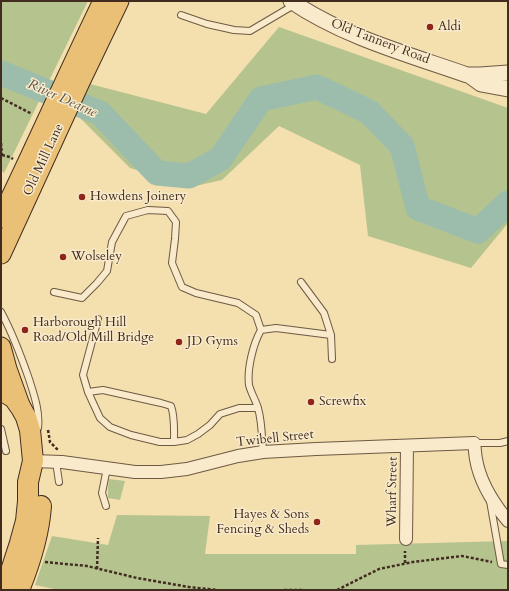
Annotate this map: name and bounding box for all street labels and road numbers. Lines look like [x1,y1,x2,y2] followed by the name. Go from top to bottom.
[328,16,432,68] street label: Old Tannery Road
[21,121,67,199] street label: Old Mill Lane
[235,427,315,451] street label: Twibell Street
[385,457,401,527] street label: Wharf Street

